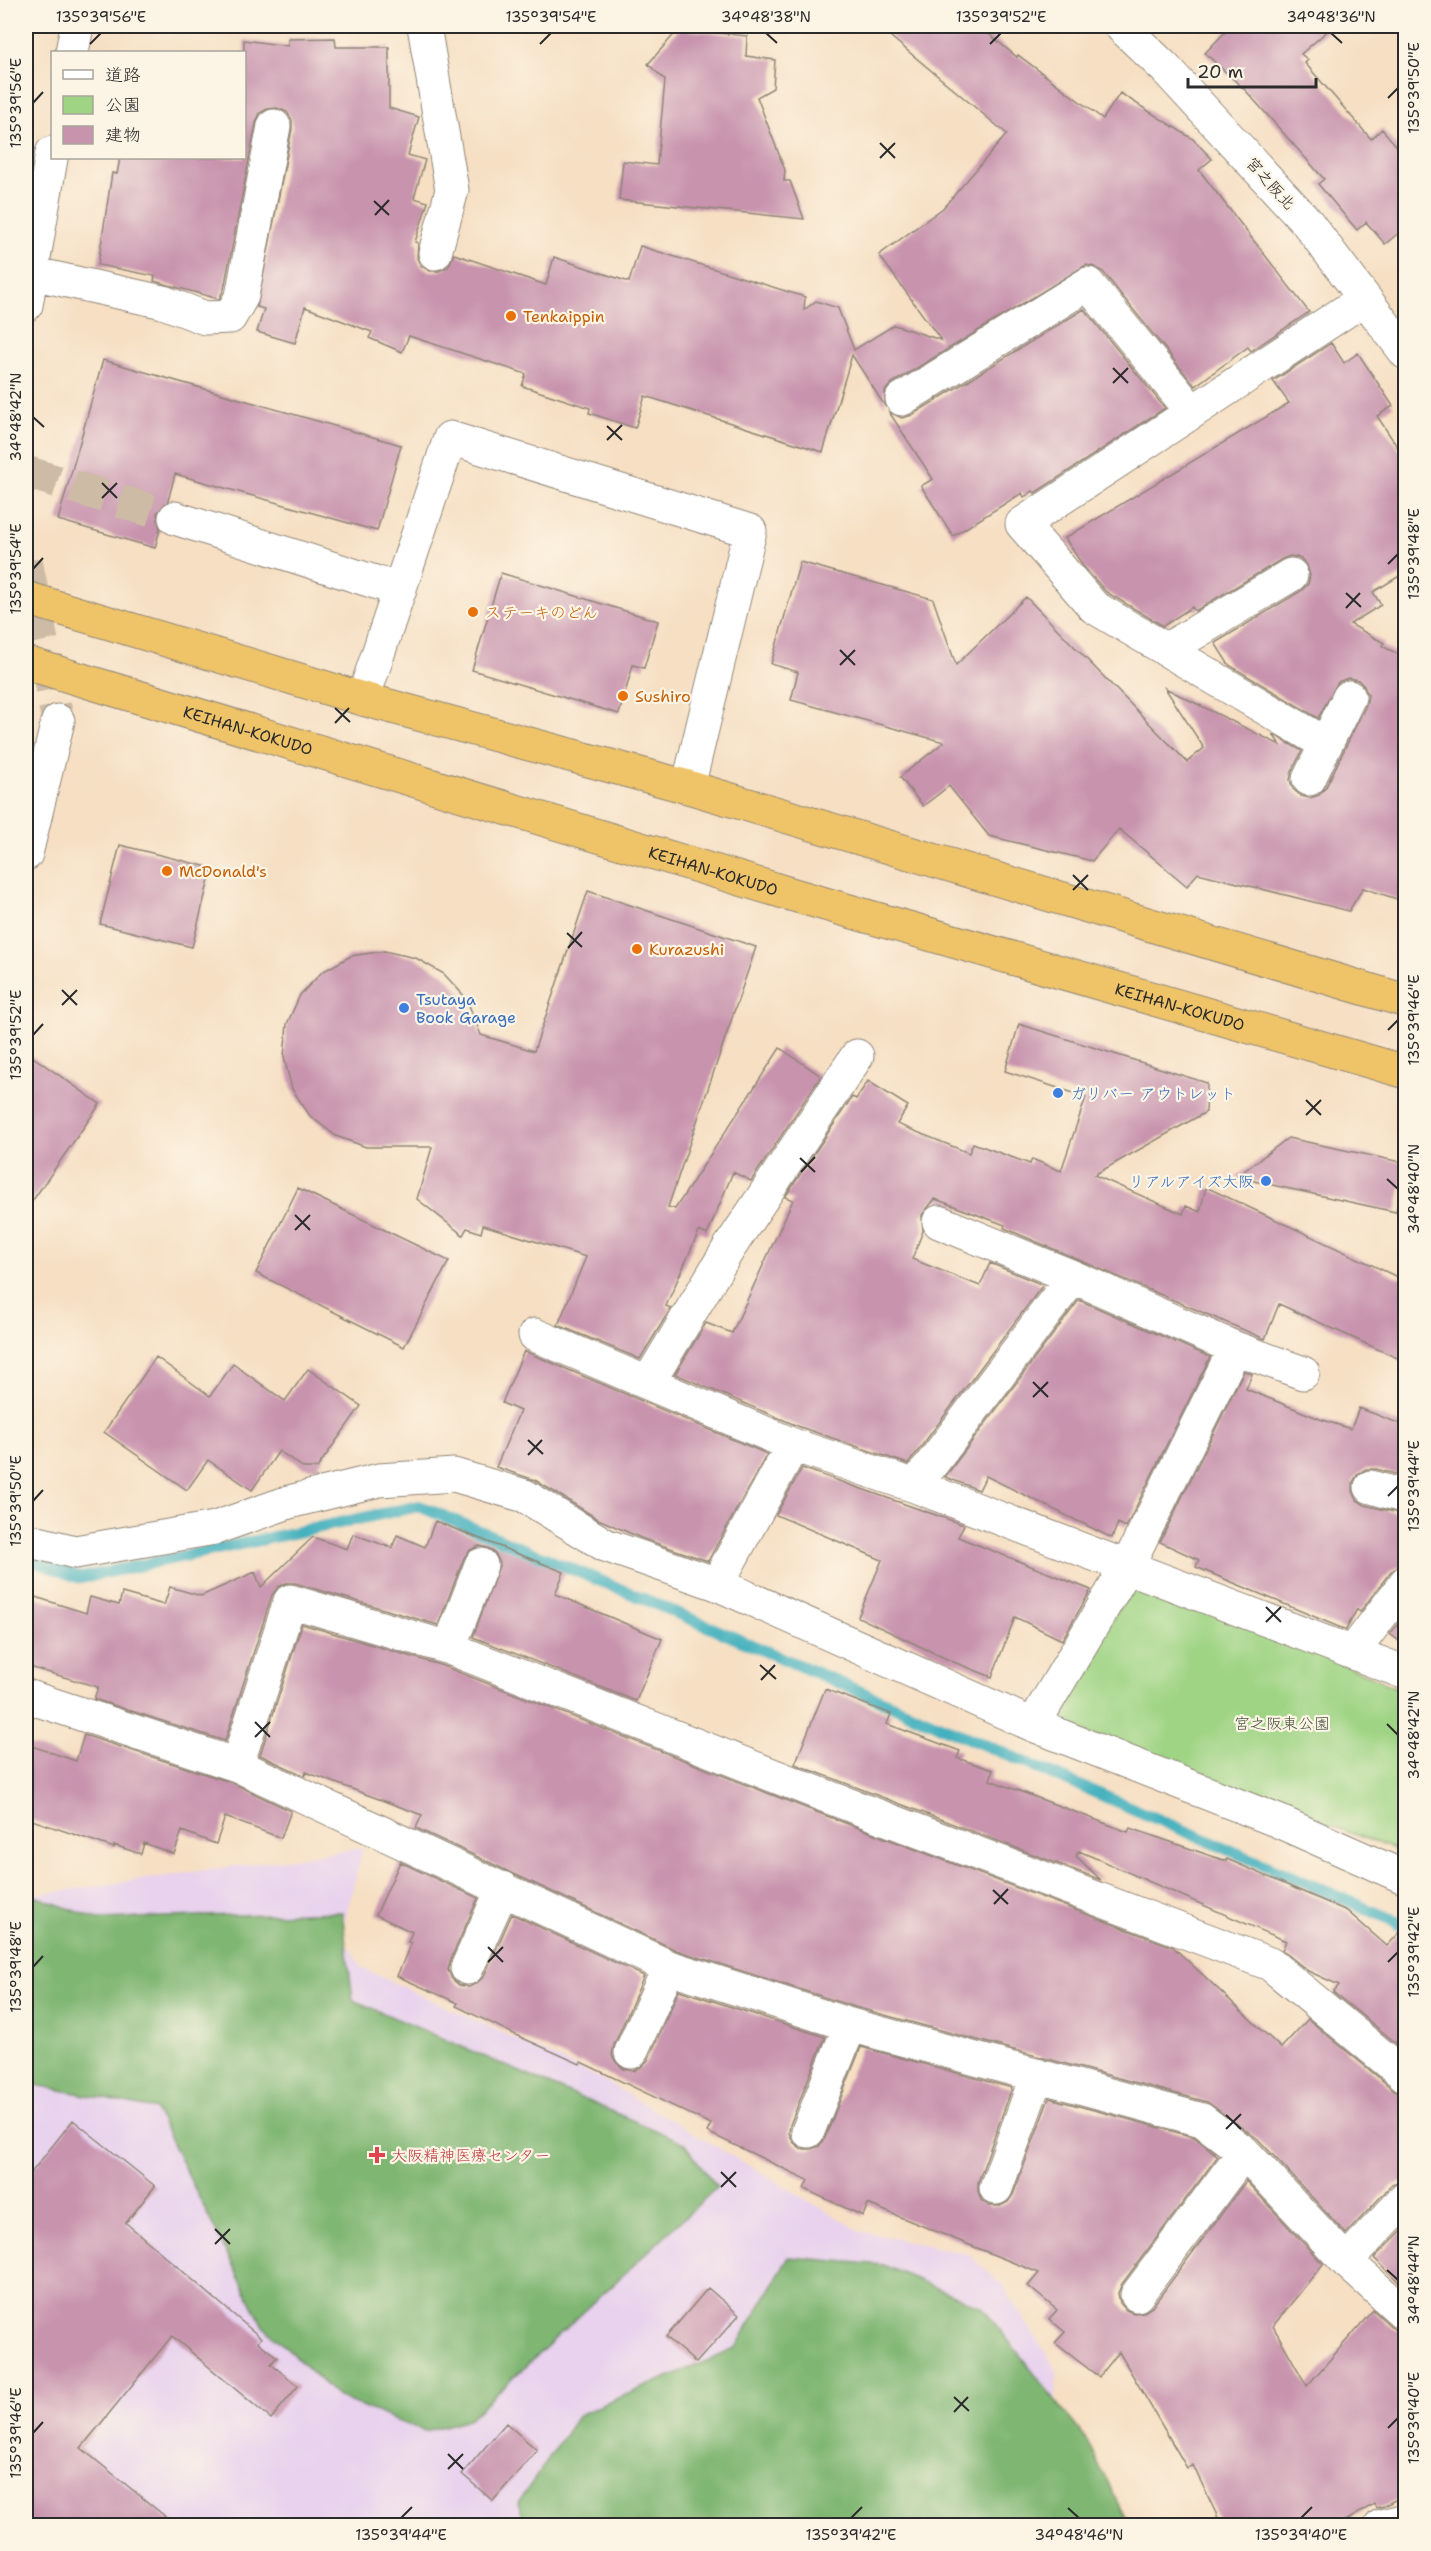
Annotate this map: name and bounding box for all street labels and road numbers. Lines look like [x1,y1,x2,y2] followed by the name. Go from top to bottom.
[1241,153,1300,214] street label: 宮之阪北
[181,701,315,760] street label: KEIHAN-KOKUDO
[646,842,780,901] street label: KEIHAN-KOKUDO
[1112,978,1247,1036] street label: KEIHAN-KOKUDO

